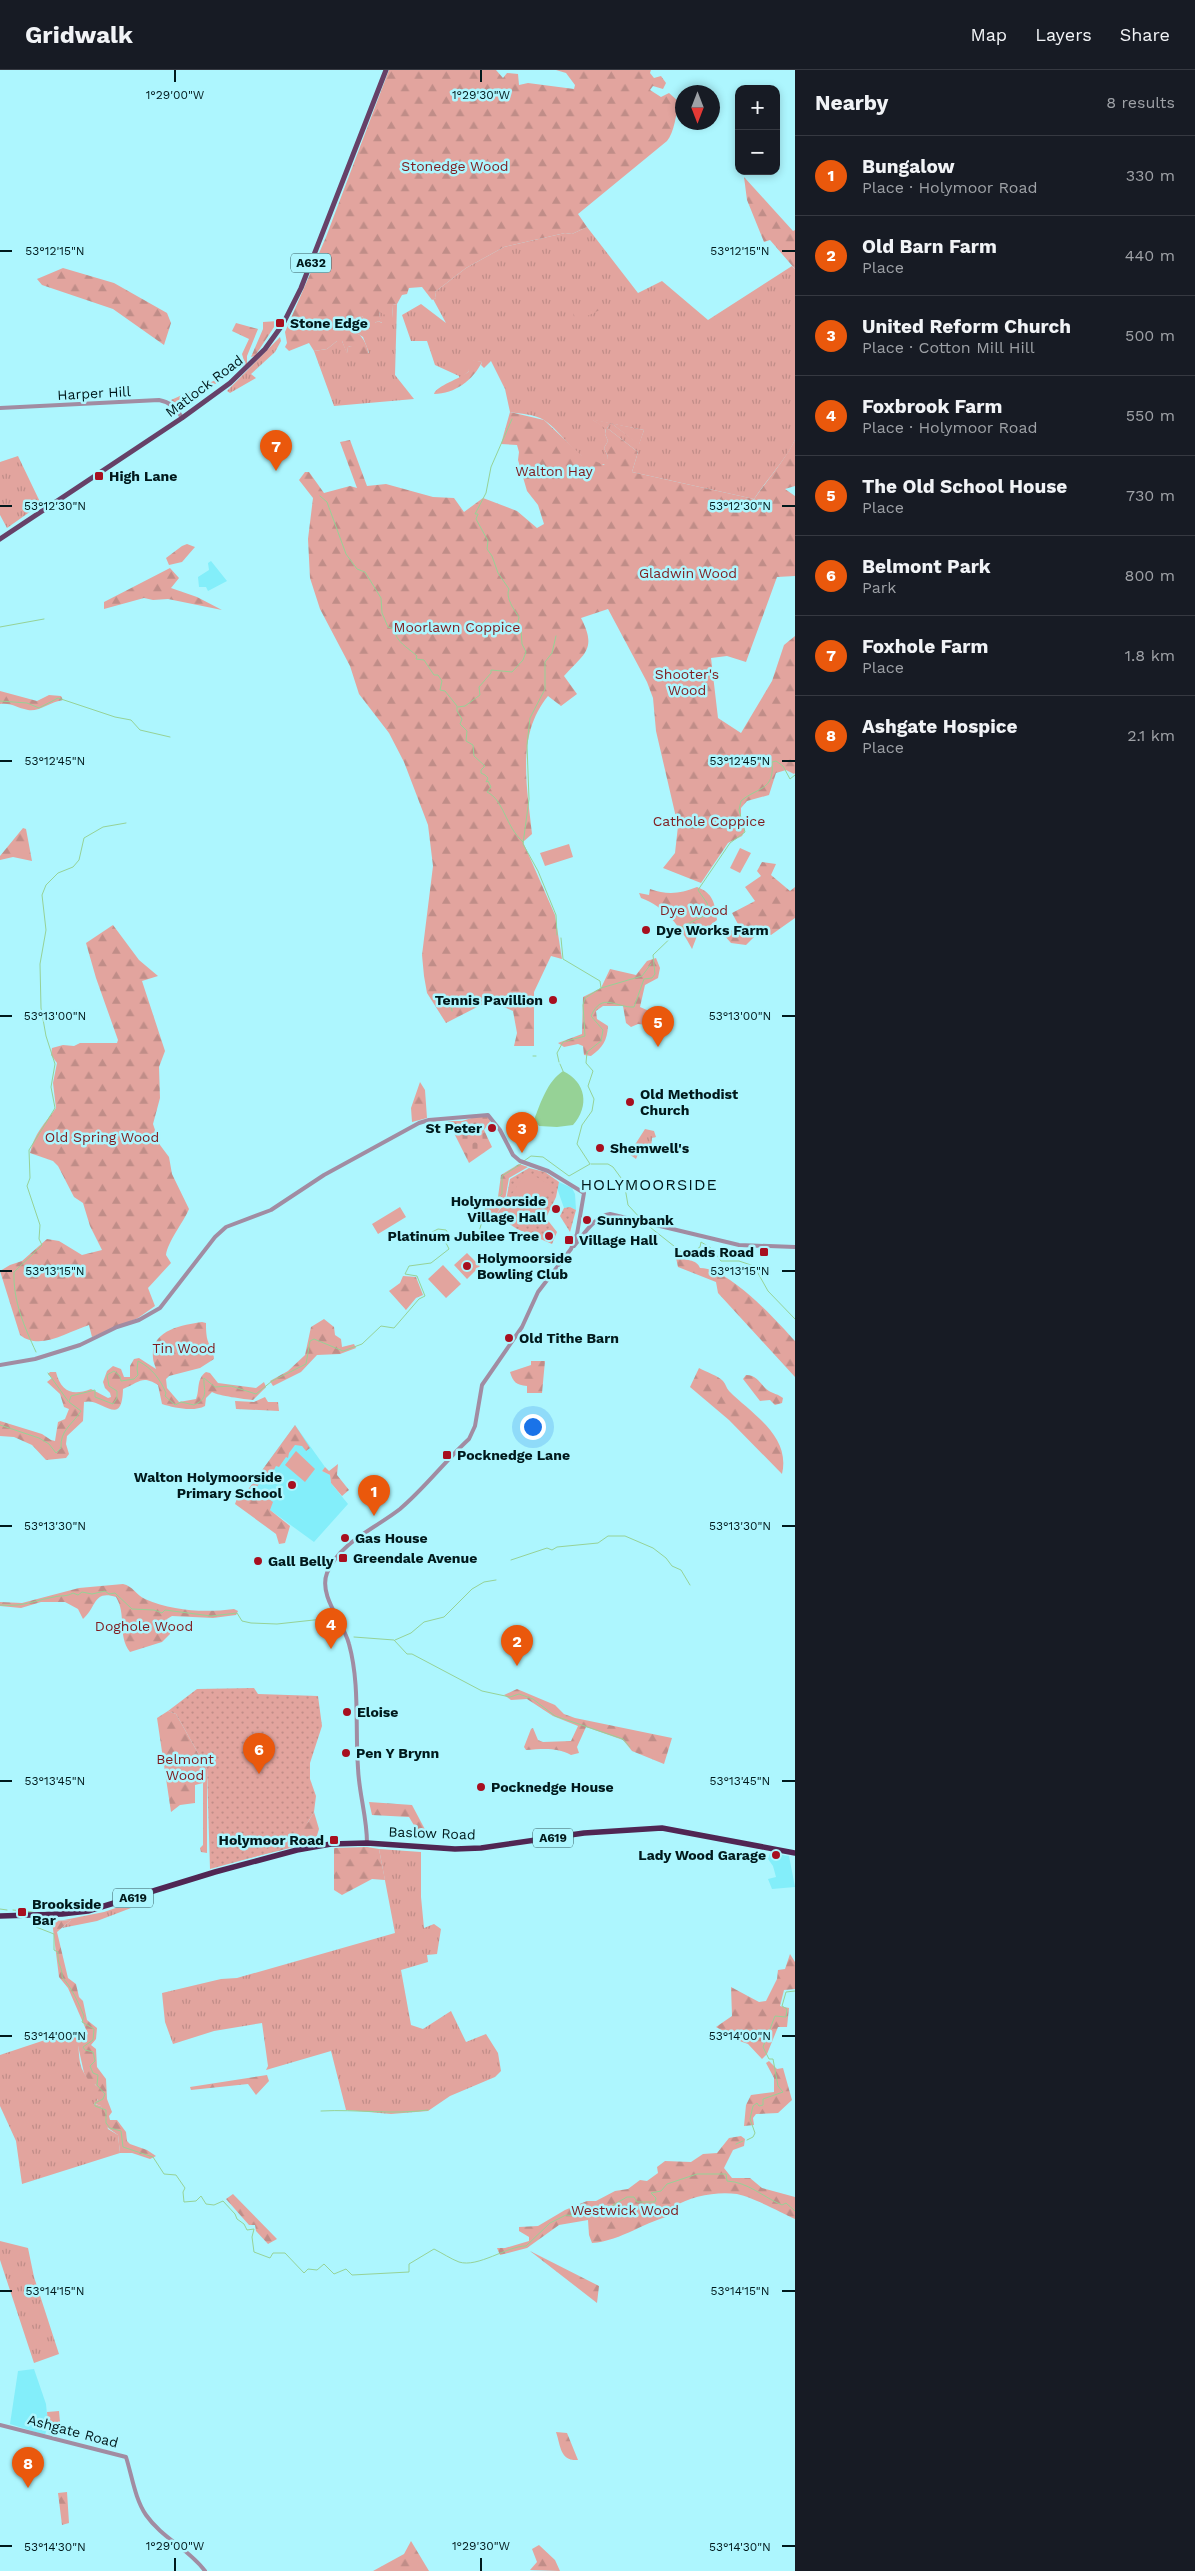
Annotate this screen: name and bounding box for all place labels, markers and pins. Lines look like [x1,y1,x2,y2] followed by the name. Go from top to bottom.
[290,315,368,331] place label: Stone Edge
[274,317,286,329] marker: Stone Edge
[260,430,292,471] pin: 7
[109,468,177,484] place label: High Lane
[93,470,105,482] marker: High Lane
[656,922,769,938] place label: Dye Works Farm
[640,924,652,936] marker: Dye Works Farm
[435,992,543,1008] place label: Tennis Pavillion
[547,994,559,1006] marker: Tennis Pavillion
[642,1006,674,1047] pin: 5
[640,1086,738,1118] place label: Old Methodist Church
[624,1096,636,1108] marker: Old Methodist Church
[506,1112,538,1153] pin: 3
[425,1120,482,1136] place label: St Peter
[486,1122,498,1134] marker: St Peter
[610,1140,690,1156] place label: Shemwell's
[594,1142,606,1154] marker: Shemwell's
[451,1193,546,1225] place label: Holymoorside Village Hall
[550,1203,562,1215] marker: Holymoorside Village Hall
[597,1212,674,1228] place label: Sunnybank
[581,1214,593,1226] marker: Sunnybank
[388,1228,539,1244] place label: Platinum Jubilee Tree
[543,1230,555,1242] marker: Platinum Jubilee Tree
[579,1232,658,1248] place label: Village Hall
[563,1234,575,1246] marker: Village Hall
[674,1244,754,1260] place label: Loads Road
[758,1246,770,1258] marker: Loads Road
[477,1250,572,1282] place label: Holymoorside Bowling Club
[461,1260,473,1272] marker: Holymoorside Bowling Club
[519,1330,619,1346] place label: Old Tithe Barn
[503,1332,515,1344] marker: Old Tithe Barn
[457,1447,570,1463] place label: Pocknedge Lane
[441,1449,453,1461] marker: Pocknedge Lane
[134,1469,282,1501] place label: Walton Holymoorside Primary School
[358,1475,390,1516] pin: 1
[286,1479,298,1491] marker: Walton Holymoorside Primary School
[355,1530,428,1546] place label: Gas House
[339,1532,351,1544] marker: Gas House
[353,1550,477,1566] place label: Greendale Avenue
[337,1552,349,1564] marker: Greendale Avenue
[268,1553,334,1569] place label: Gall Belly
[252,1555,264,1567] marker: Gall Belly
[315,1608,347,1649] pin: 4
[501,1625,533,1666] pin: 2
[357,1704,398,1720] place label: Eloise
[341,1706,353,1718] marker: Eloise
[243,1733,275,1774] pin: 6
[356,1745,439,1761] place label: Pen Y Brynn
[340,1747,352,1759] marker: Pen Y Brynn
[491,1779,614,1795] place label: Pocknedge House
[475,1781,487,1793] marker: Pocknedge House
[219,1832,324,1848] place label: Holymoor Road
[328,1834,340,1846] marker: Holymoor Road
[638,1847,766,1863] place label: Lady Wood Garage
[770,1849,782,1861] marker: Lady Wood Garage
[32,1896,101,1928] place label: Brookside Bar
[16,1906,28,1918] marker: Brookside Bar
[12,2447,44,2488] pin: 8

